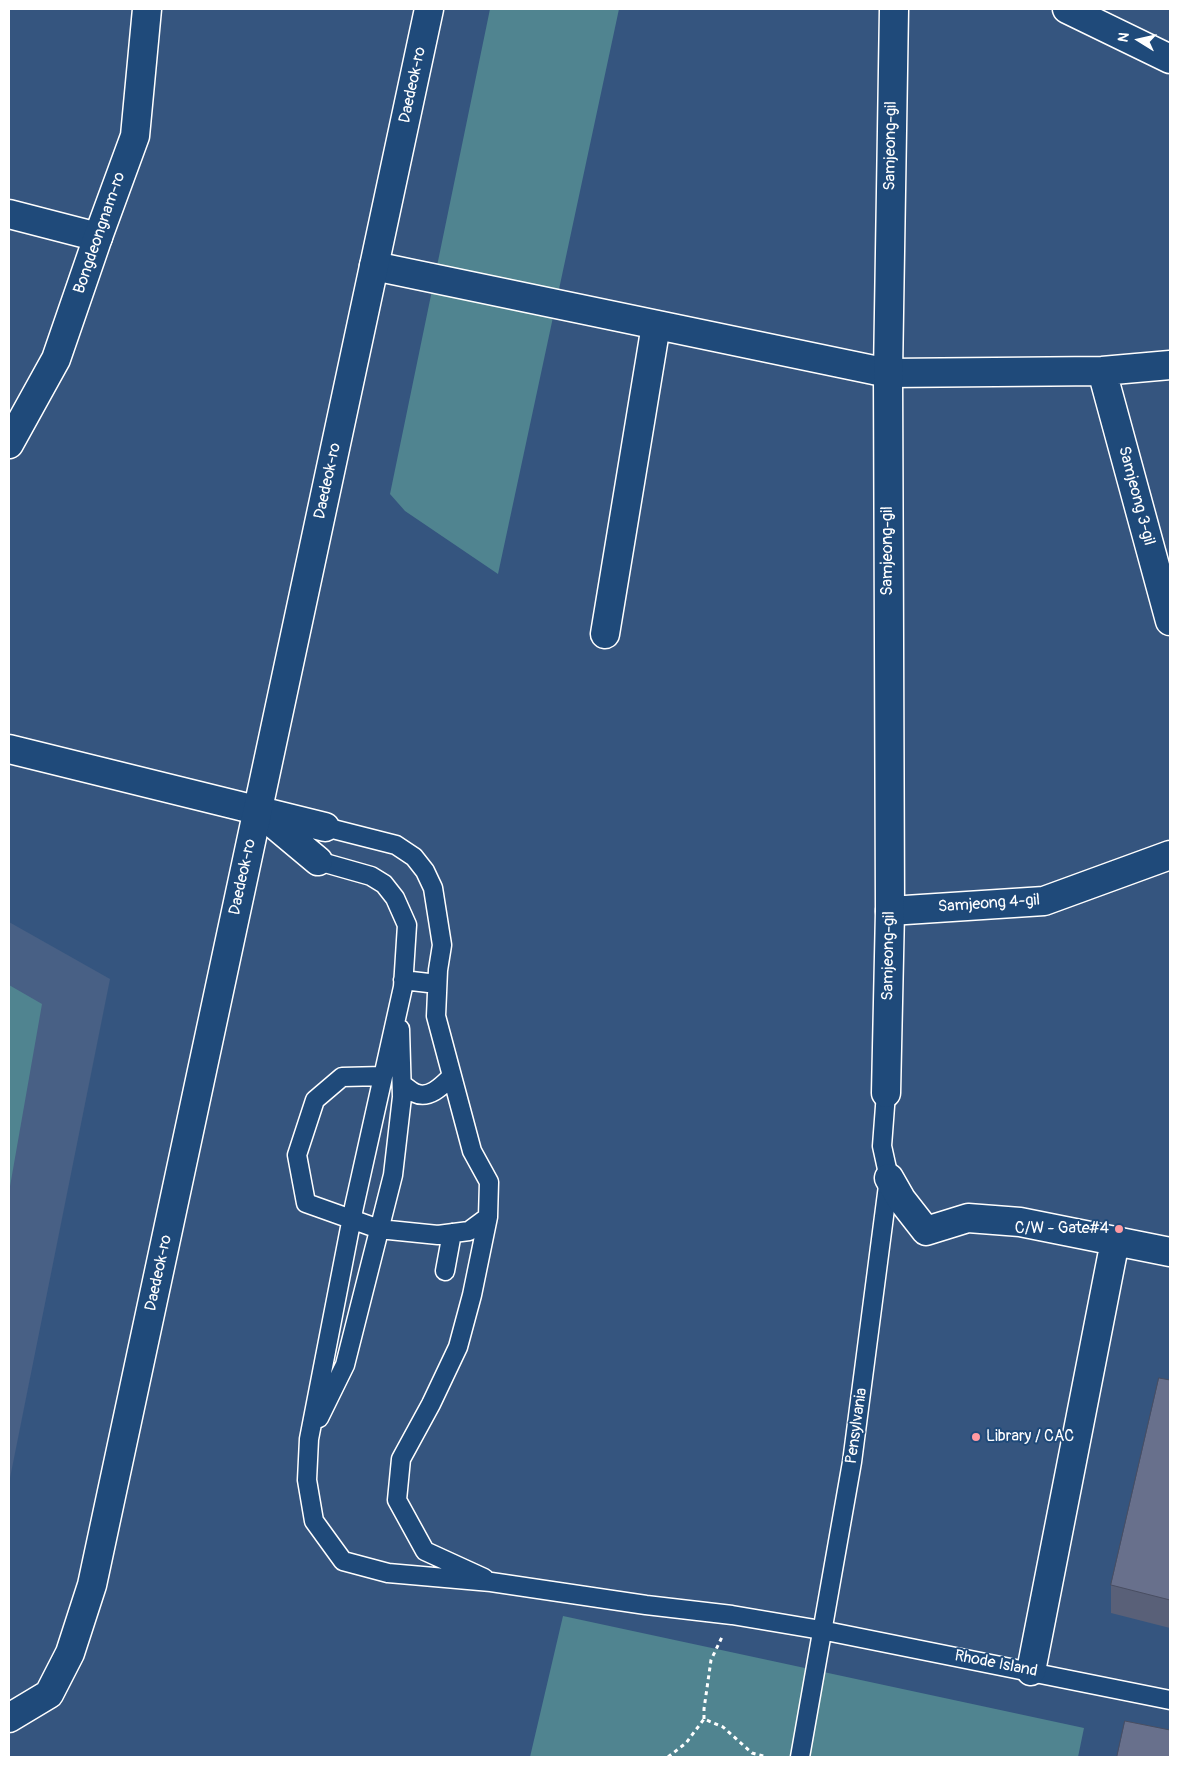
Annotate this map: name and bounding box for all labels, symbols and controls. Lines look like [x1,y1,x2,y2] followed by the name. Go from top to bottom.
[1114,15,1164,65] north arrow
[1115,31,1133,43] text: N
[396,45,430,125] street label: Daedeok-ro
[881,101,901,191] street label: Samjeong-gil
[70,170,130,296] street label: Bongdeongnam-ro
[311,441,345,521] street label: Daedeok-ro
[1114,444,1158,548] street label: Samjeong 3-gil
[878,506,898,596] street label: Samjeong-gil
[226,837,260,917] street label: Daedeok-ro
[937,891,1041,917] street label: Samjeong 4-gil
[879,911,899,1001] street label: Samjeong-gil
[1015,1219,1109,1239] place label: C/W - Gate#4
[1113,1223,1125,1235] marker: C/W - Gate#4
[142,1233,176,1313] street label: Daedeok-ro
[842,1387,872,1465] street label: Pensylvania
[986,1427,1074,1447] place label: Library / CAC
[970,1431,982,1443] marker: Library / CAC
[953,1647,1039,1681] street label: Rhode Island

